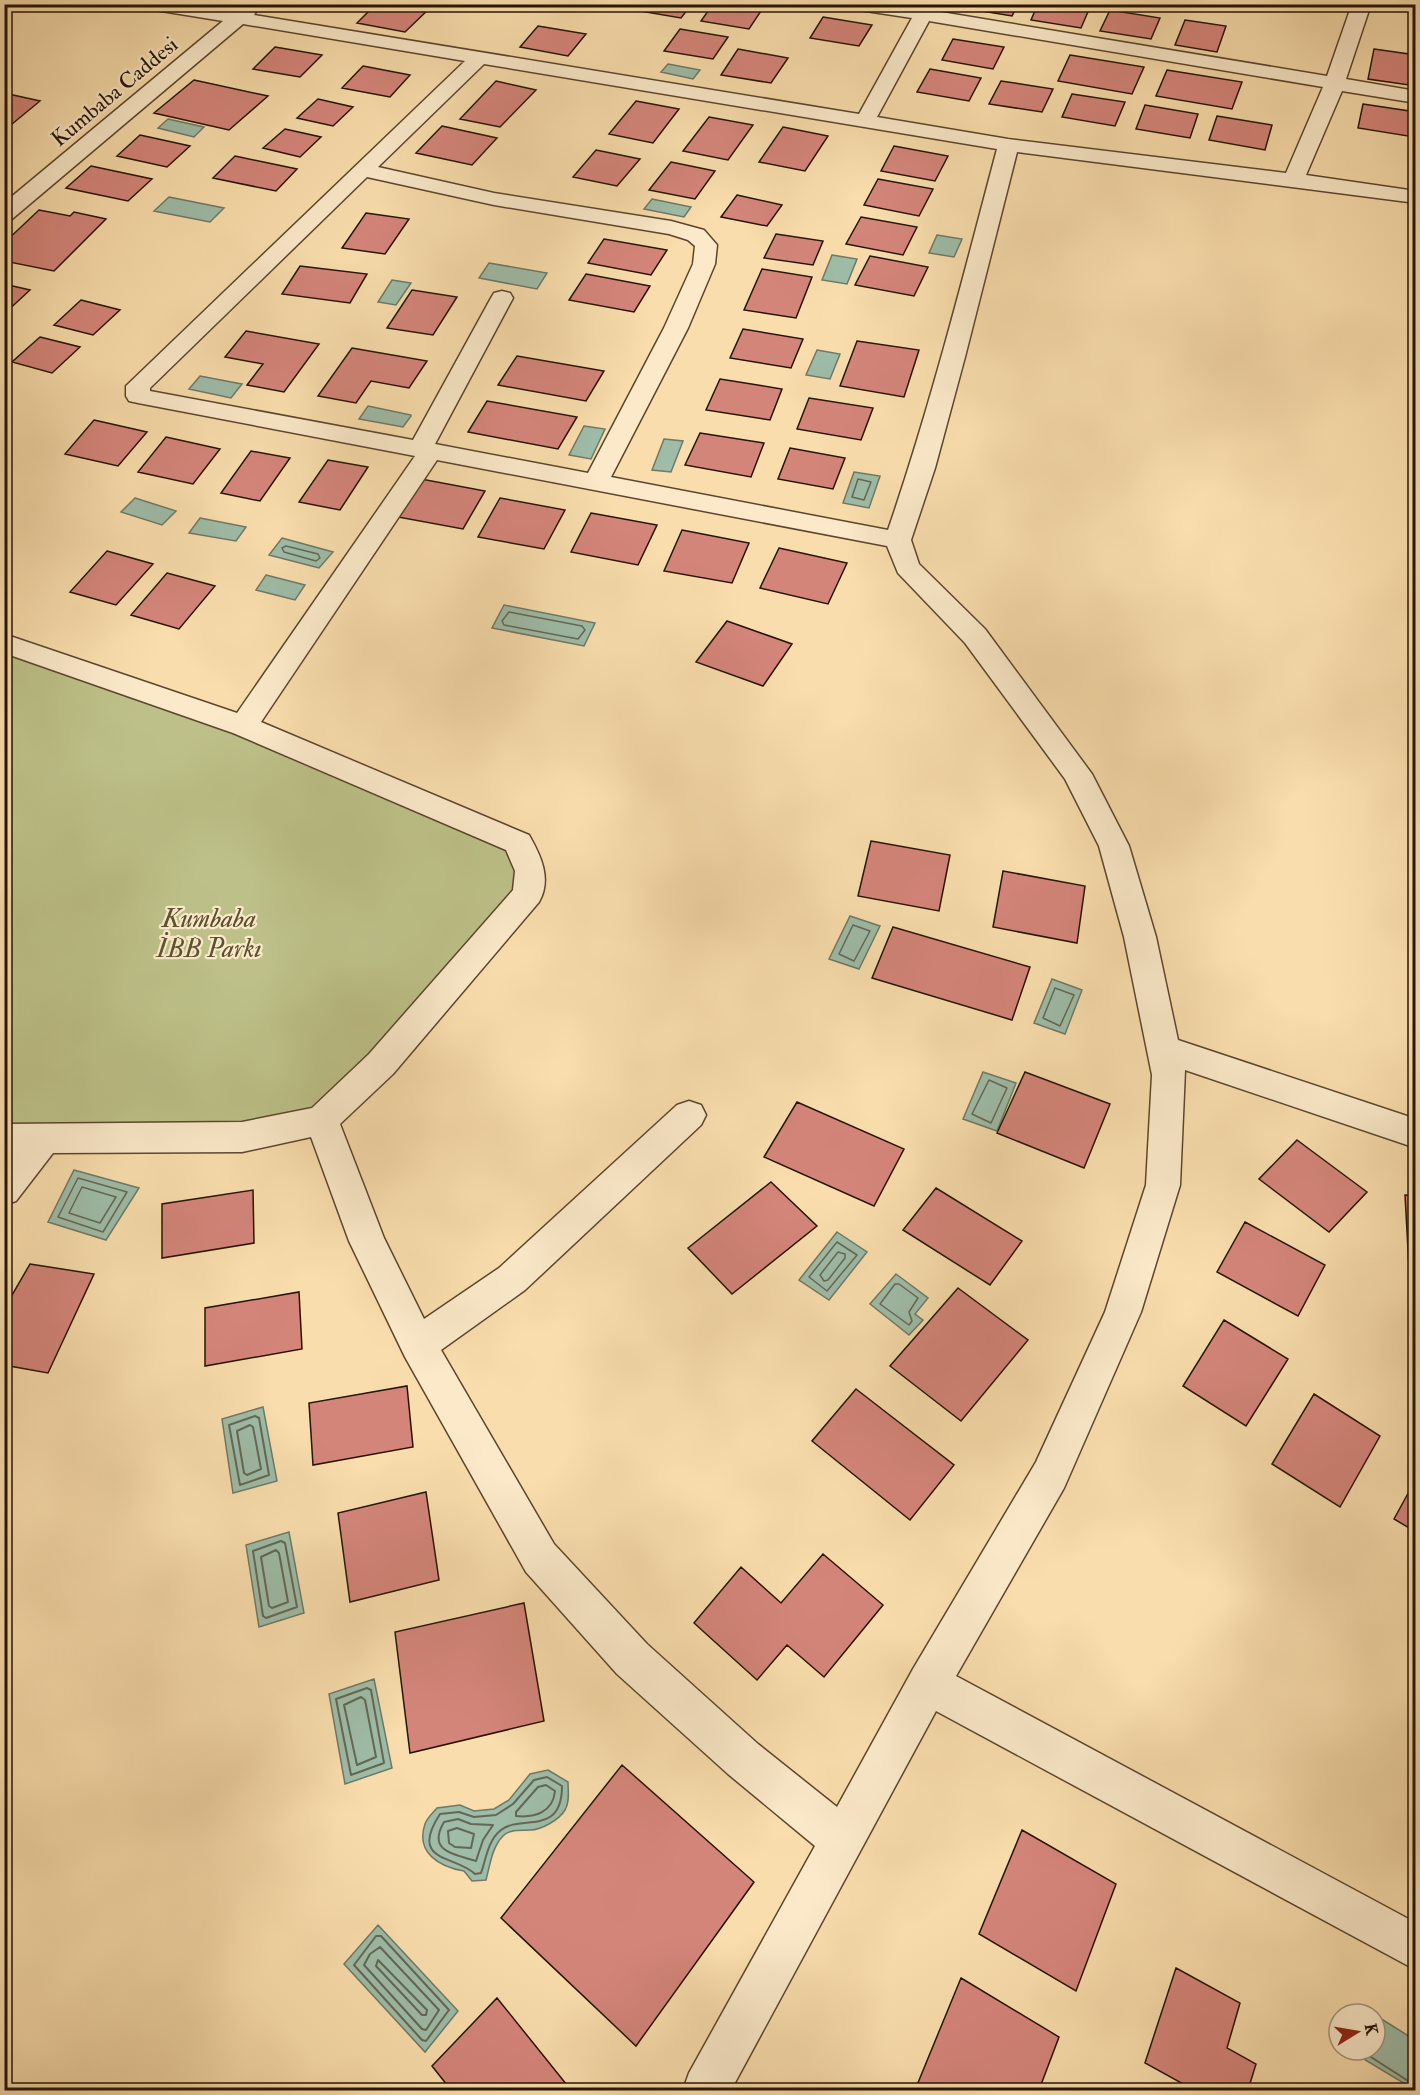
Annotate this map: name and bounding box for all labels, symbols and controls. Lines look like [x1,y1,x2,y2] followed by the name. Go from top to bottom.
[46,31,184,153] street label: Kumbaba Caddesi
[154,903,262,965] park label: Kumbaba İBB Parkı
[1327,2002,1387,2062] north arrow
[1360,2022,1382,2038] text: K

